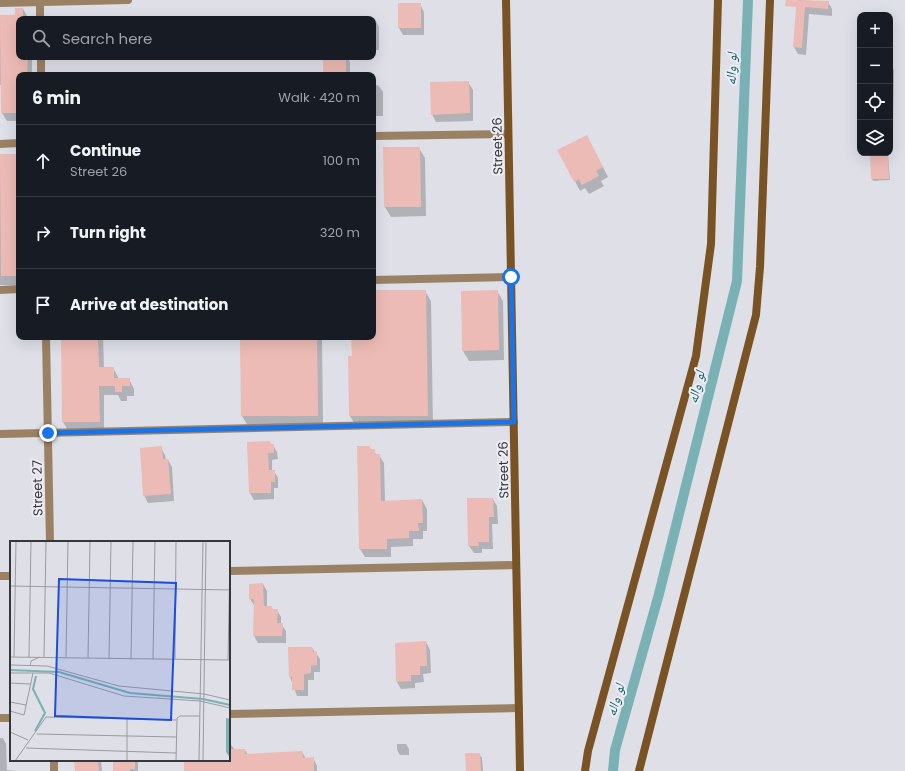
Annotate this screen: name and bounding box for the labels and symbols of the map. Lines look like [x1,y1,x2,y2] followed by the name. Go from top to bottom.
[720,50,742,86] water label: لو واله
[488,117,507,175] street label: Street 26
[502,268,520,286] route start
[682,367,710,405] water label: لو واله
[39,424,57,442] route end
[494,441,513,499] street label: Street 26
[28,460,47,516] street label: Street 27
[10,541,230,761] inset map
[601,679,630,719] water label: لو واله

